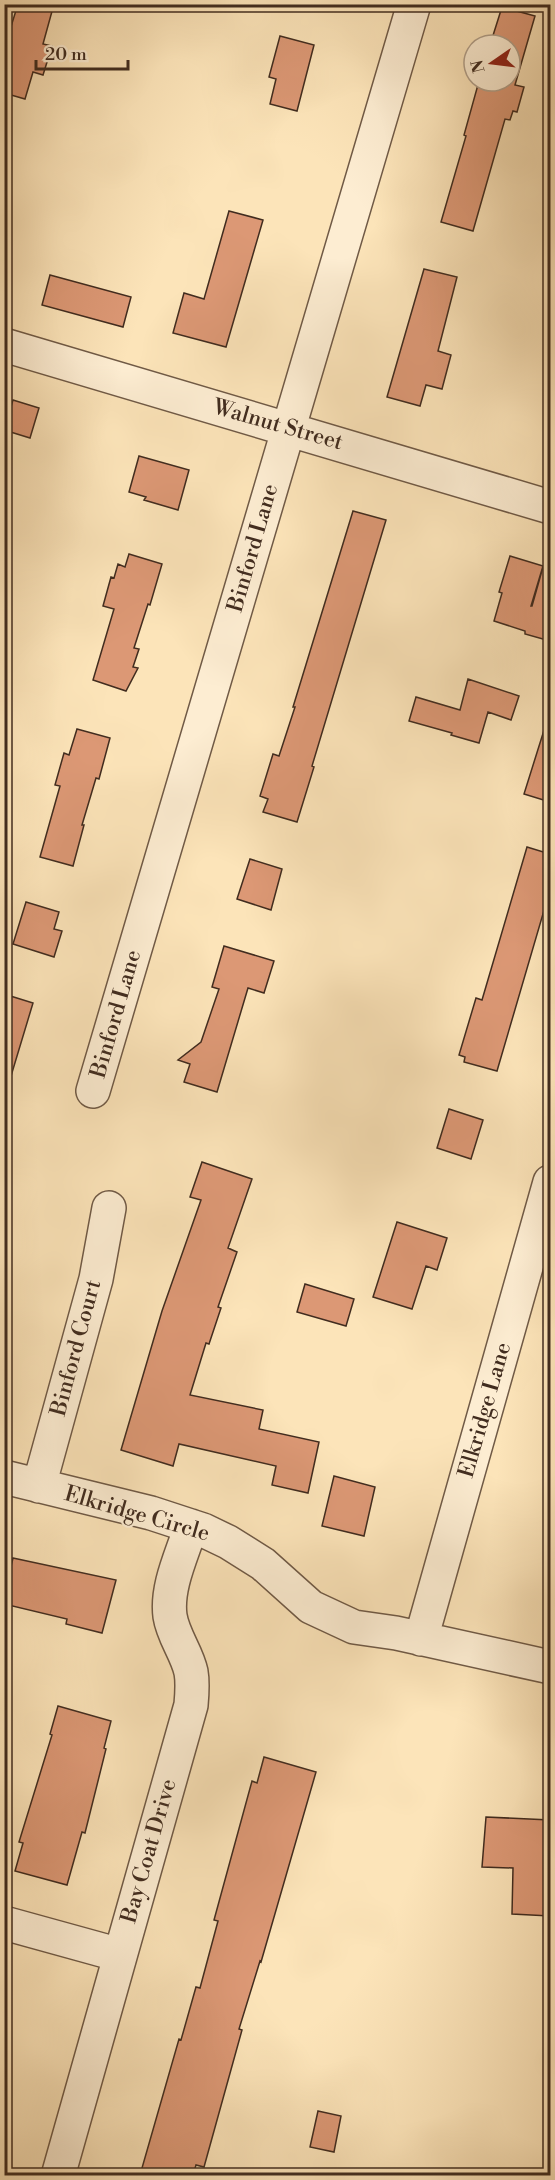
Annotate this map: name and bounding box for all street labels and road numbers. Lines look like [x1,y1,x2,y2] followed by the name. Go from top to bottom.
[209,393,346,456] street label: Walnut Street
[222,481,284,616] street label: Binford Lane
[85,947,147,1082] street label: Binford Lane
[45,1277,107,1420] street label: Binford Court
[453,1339,517,1481] street label: Elkridge Lane
[61,1480,213,1548] street label: Elkridge Circle
[115,1776,182,1927] street label: Bay Coat Drive

